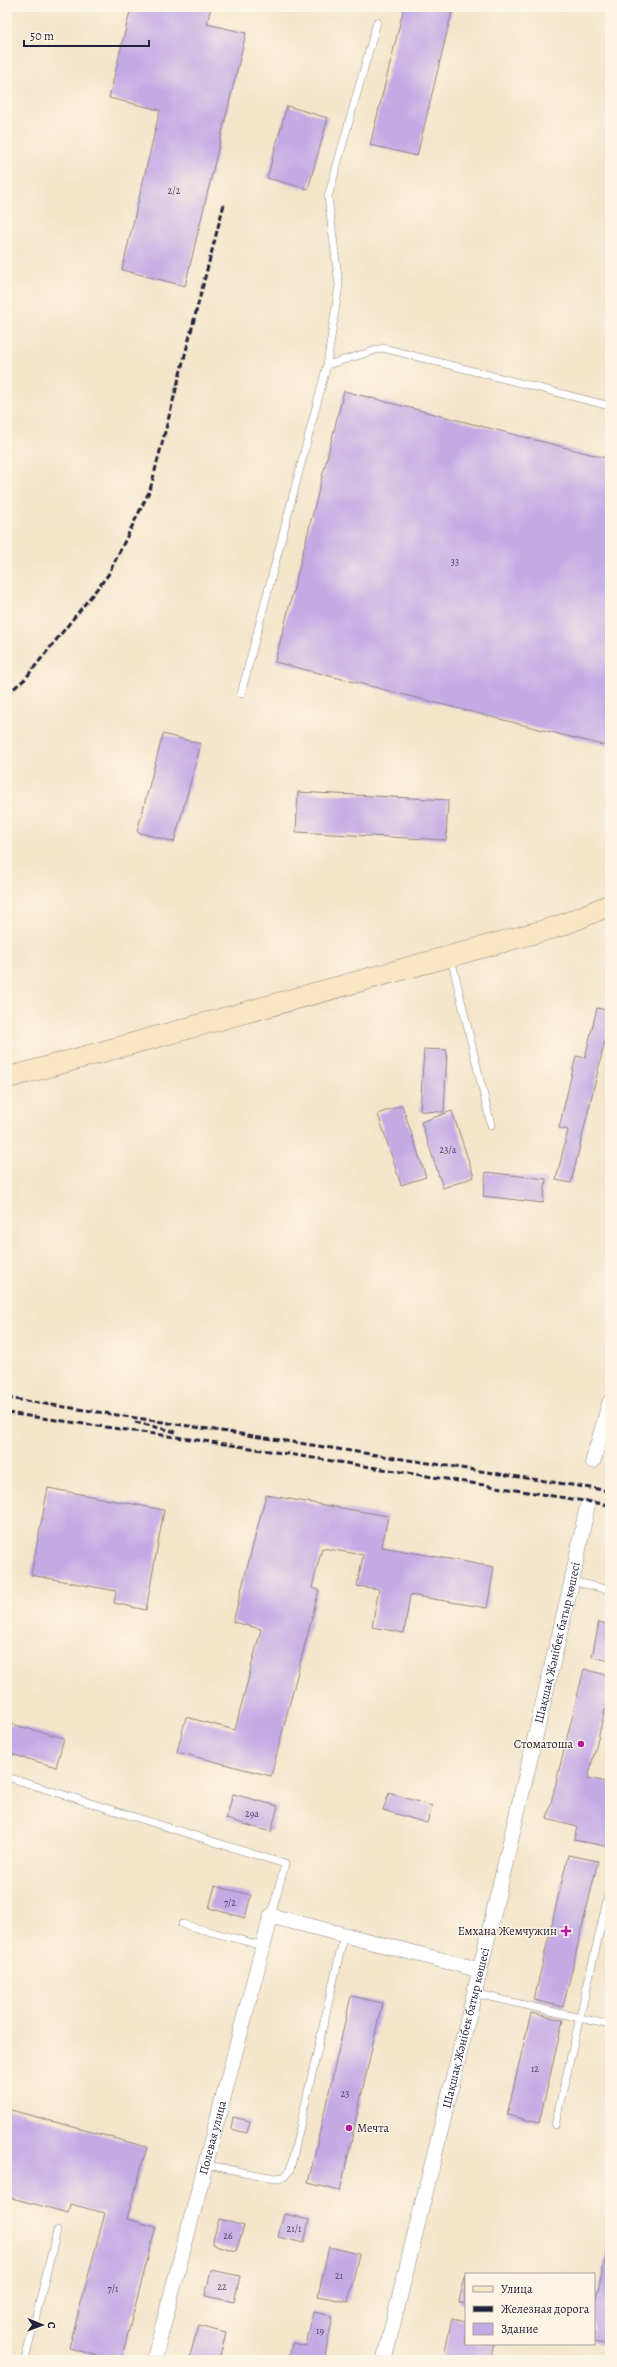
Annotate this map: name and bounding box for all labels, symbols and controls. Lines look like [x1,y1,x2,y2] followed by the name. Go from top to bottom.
[24,22,149,48] scale bar
[30,28,54,44] text: 50 m
[168,184,181,197] house number: 2/2
[451,555,459,568] house number: 33
[440,1143,457,1156] house number: 23/а
[531,1561,584,1725] street label: Шақшақ Жәнібек батыр көшесі
[514,1736,573,1752] place label: Стоматоша
[576,1739,586,1749] marker: Стоматоша
[245,1807,259,1820] house number: 29а
[224,1896,236,1909] house number: 7/2
[458,1923,557,1939] place label: Емхана Жемчужин
[560,1925,572,1937] marker: Емхана Жемчужин
[438,1946,493,2110] street label: Шақшақ Жәнібек батыр көшесі
[531,2062,539,2075] house number: 12
[341,2087,349,2100] house number: 23
[195,2098,230,2176] street label: Полевая улица
[357,2120,389,2136] place label: Мечта
[344,2123,354,2133] marker: Мечта
[287,2222,302,2235] house number: 21/1
[223,2229,233,2242] house number: 26
[335,2269,344,2282] house number: 21
[465,2273,595,2345] legend
[217,2280,227,2293] house number: 22
[501,2281,533,2297] text: Улица
[108,2282,119,2295] house number: 7/1
[501,2301,590,2317] text: Железная дорога
[22,2305,62,2345] north arrow
[501,2321,538,2337] text: Здание
[44,2322,59,2329] text: С
[316,2324,324,2337] house number: 19

